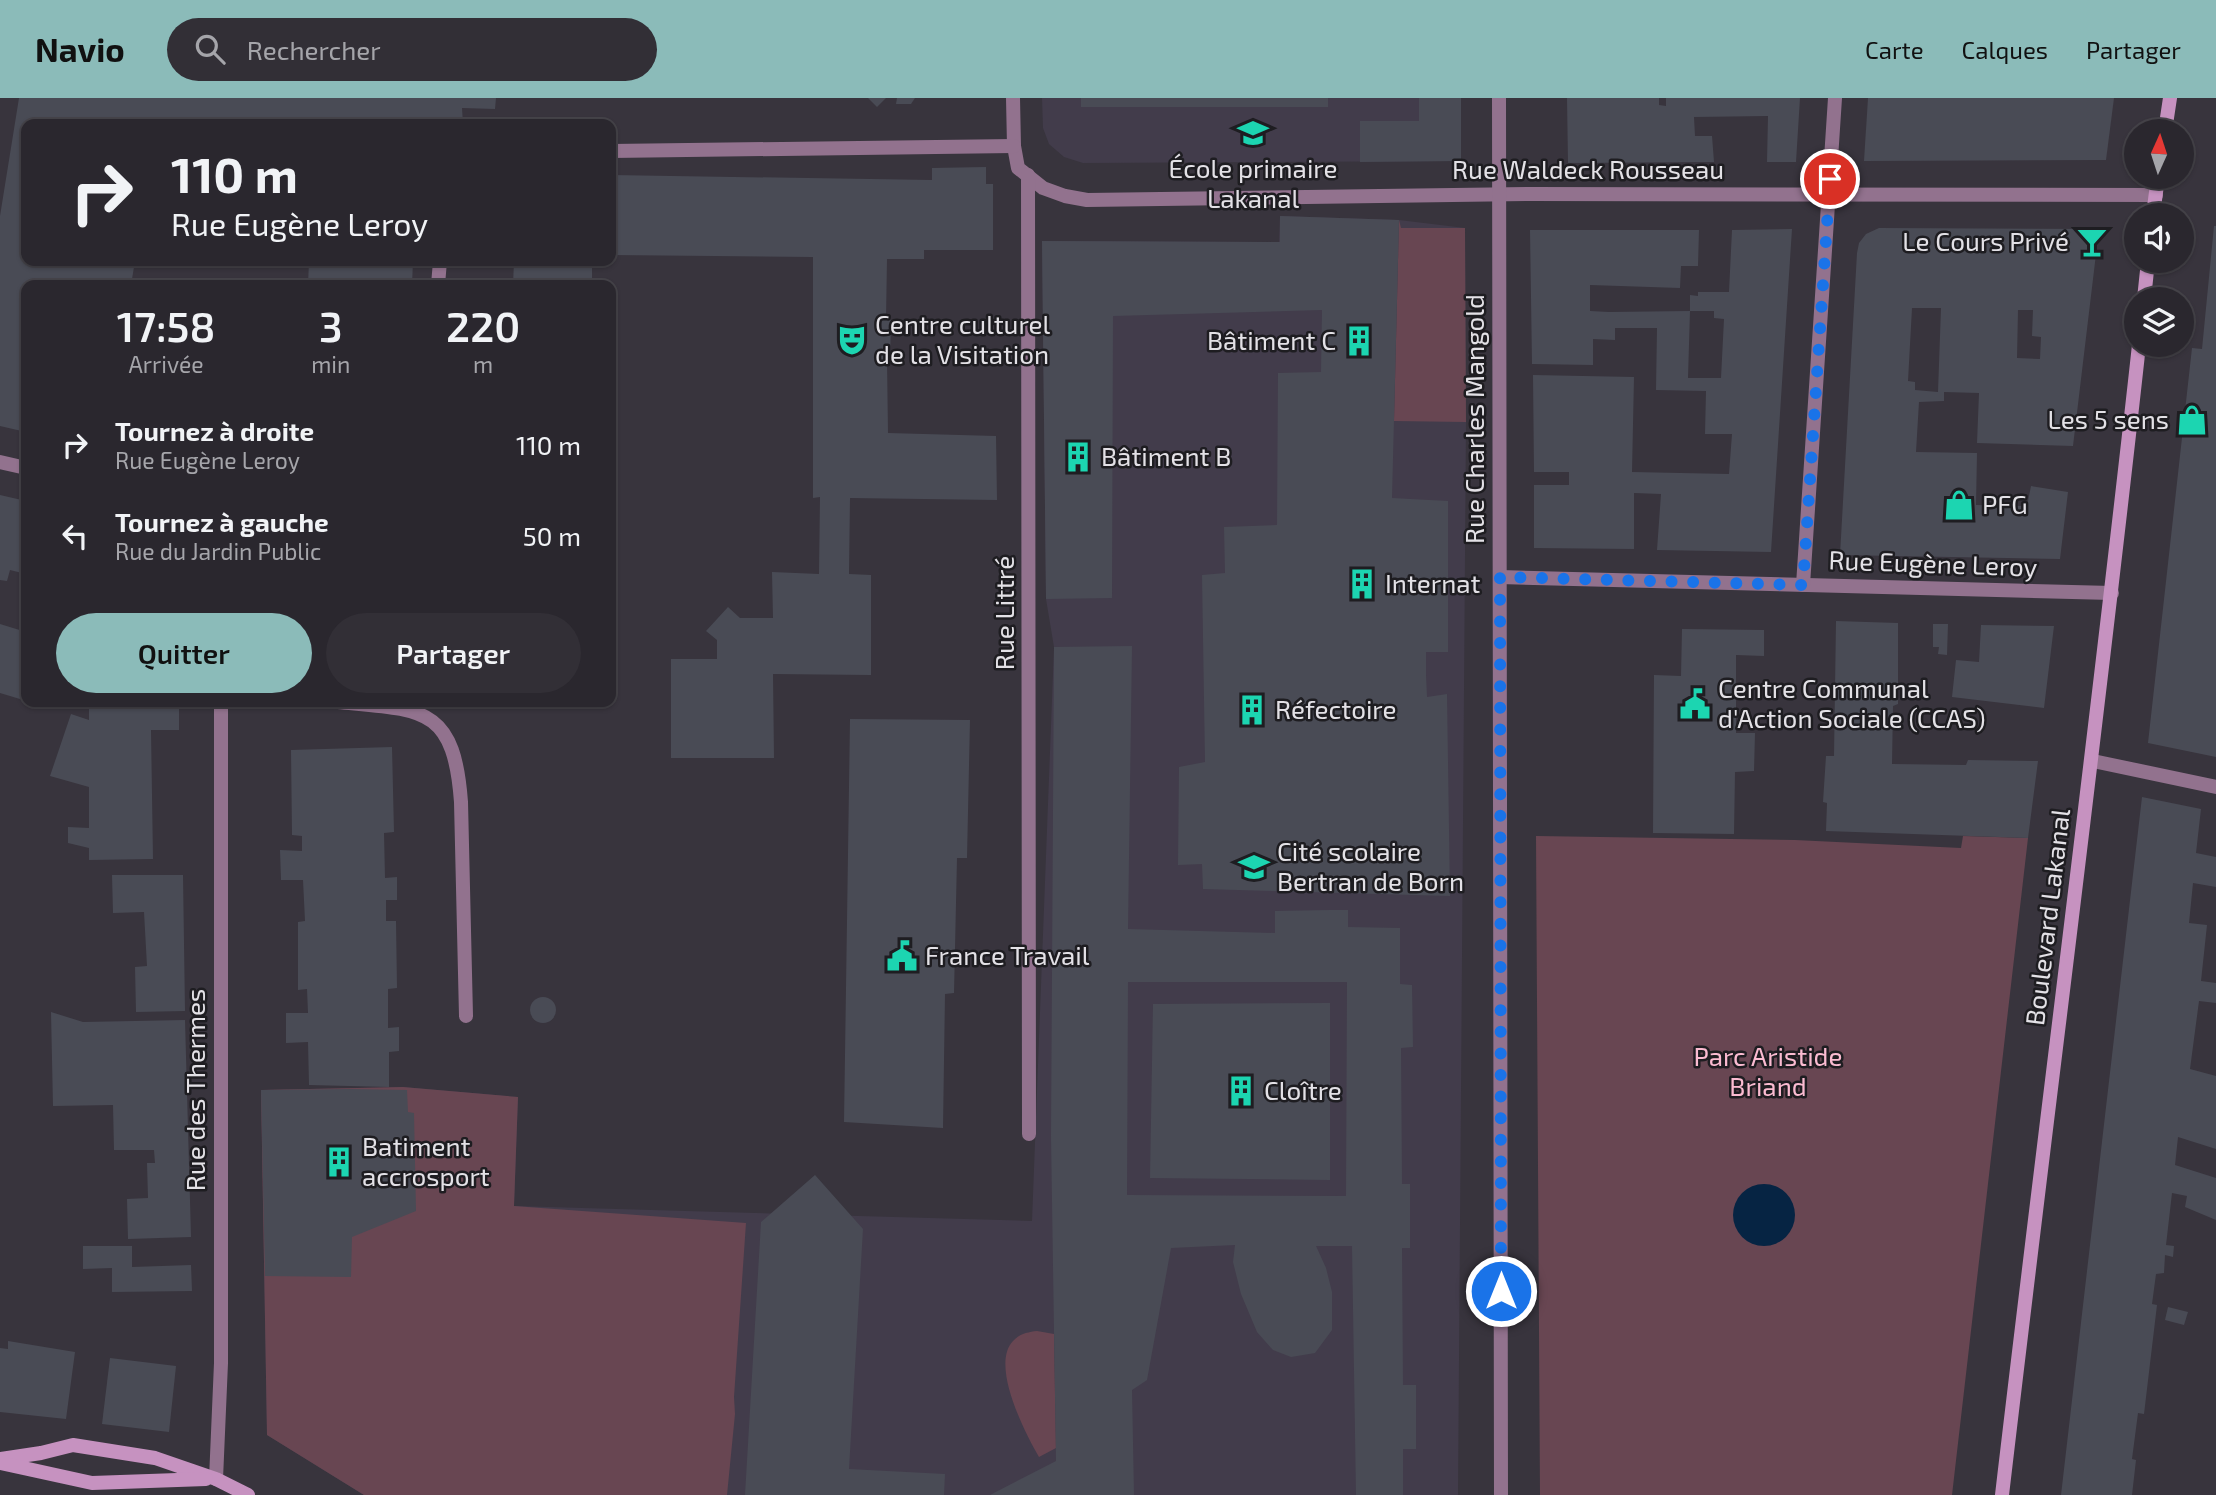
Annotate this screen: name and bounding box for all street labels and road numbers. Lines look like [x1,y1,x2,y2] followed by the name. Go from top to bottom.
[1452,153,1724,184] street label: Rue Waldeck Rousseau
[1458,294,1489,544] street label: Rue Charles Mangold
[1828,543,2038,582] street label: Rue Eugène Leroy
[988,556,1019,670] street label: Rue Littré
[2018,806,2075,1027] street label: Boulevard Lakanal
[179,989,210,1191] street label: Rue des Thermes

